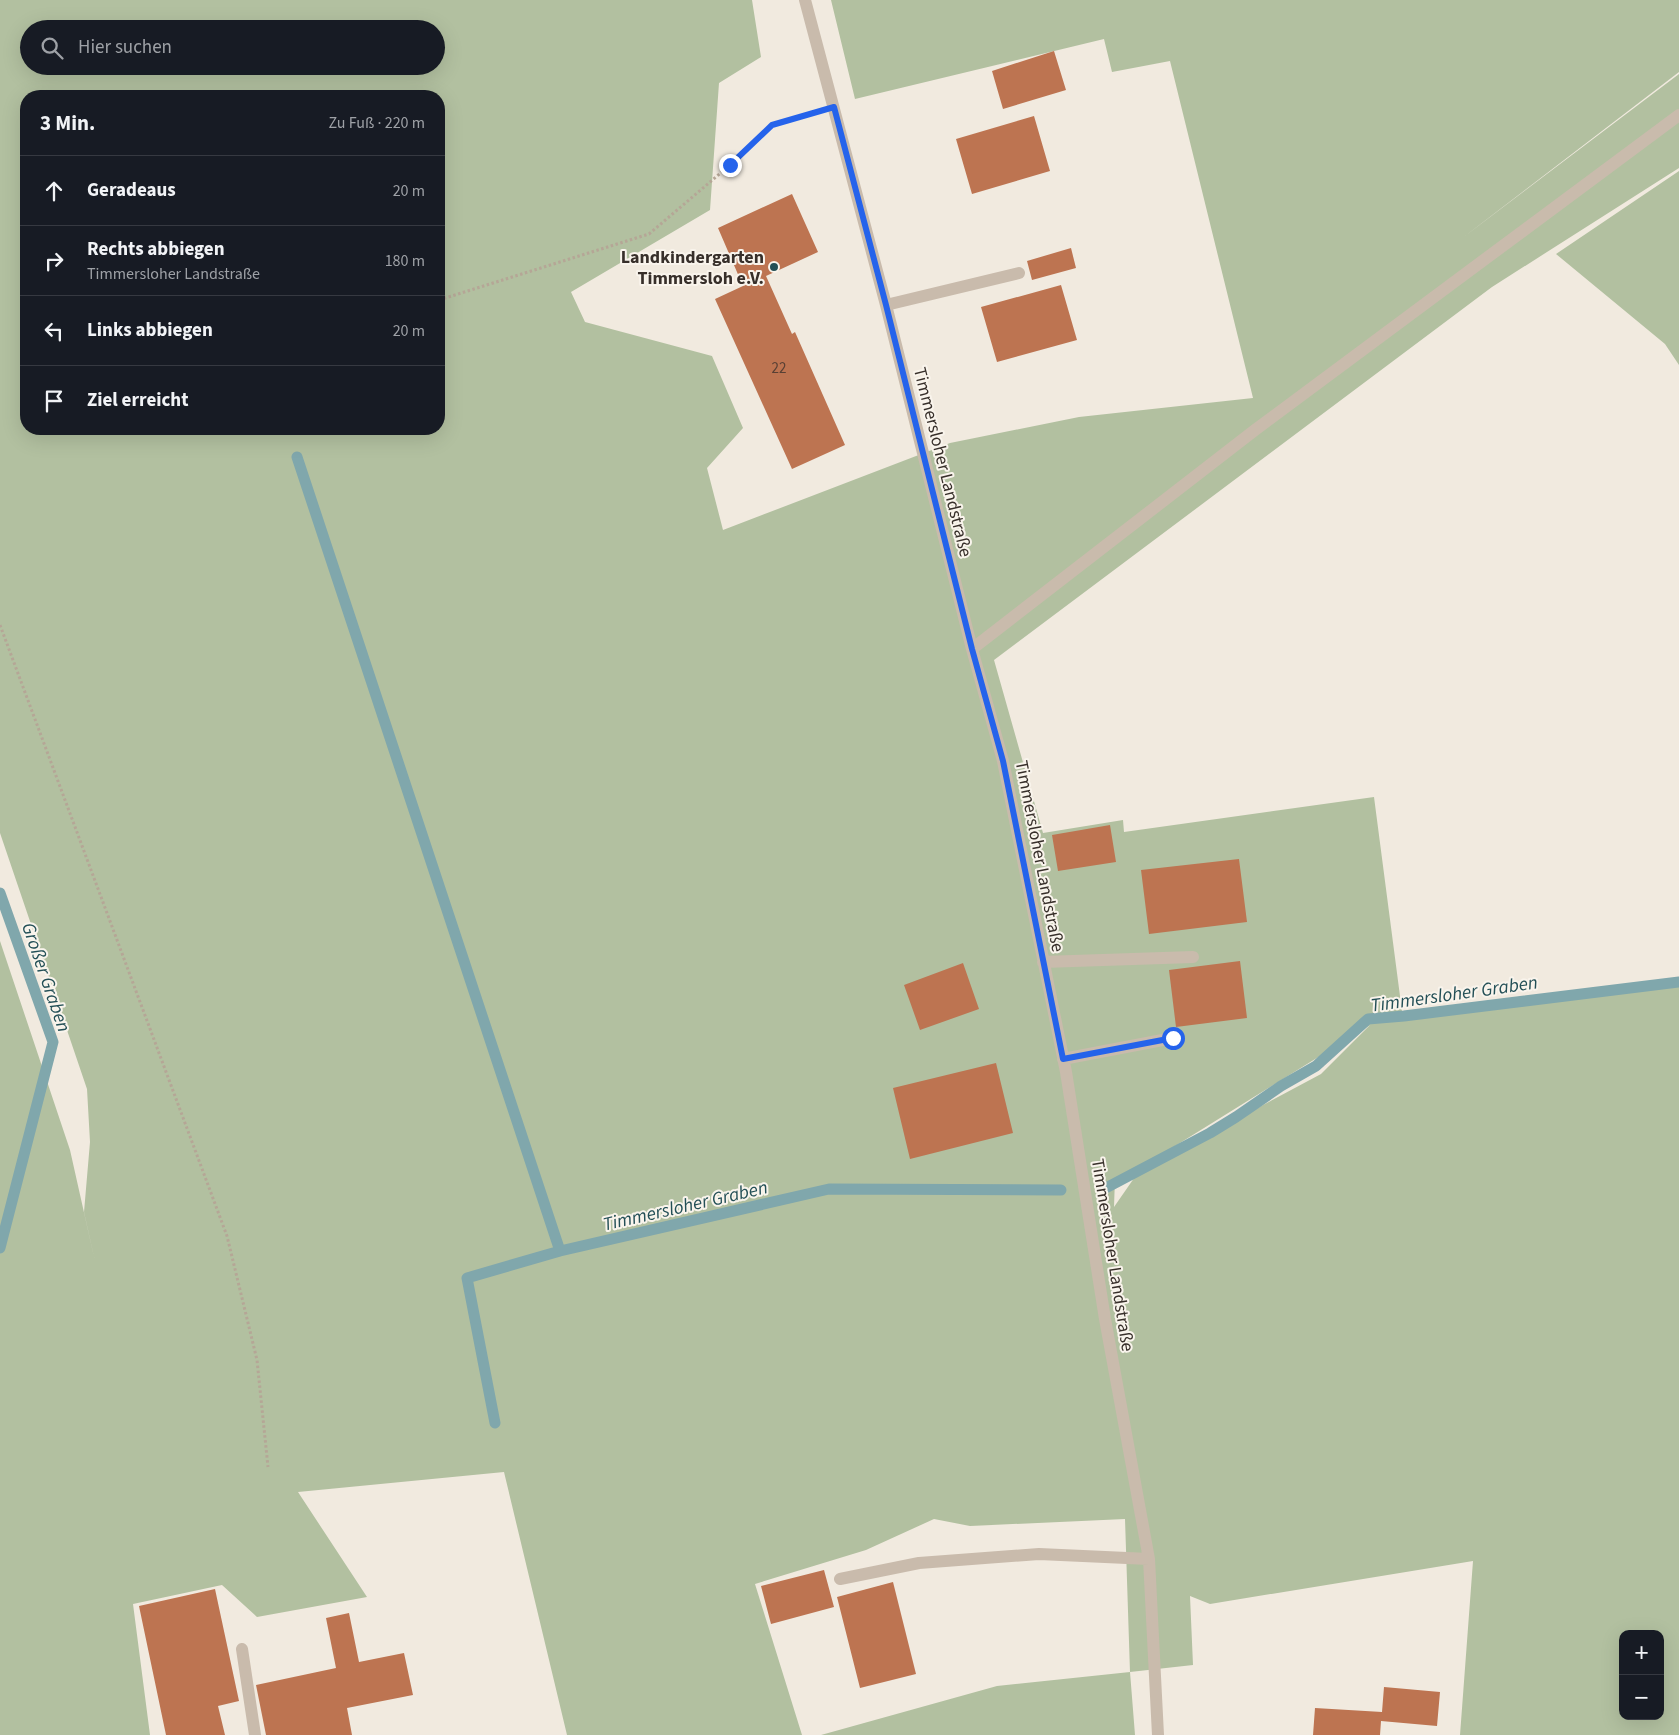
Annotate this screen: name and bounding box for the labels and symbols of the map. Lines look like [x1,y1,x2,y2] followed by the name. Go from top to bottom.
[719,154,742,177] route end
[621,245,764,291] place label: Landkindergarten Timmersloh e.V.
[768,261,780,273] marker: Landkindergarten Timmersloh e.V.
[772,358,786,379] house number: 22
[907,365,978,560] street label: Timmersloher Landstraße
[1009,758,1070,954] street label: Timmersloher Landstraße
[14,919,77,1036] water label: Großer Graben
[1369,969,1540,1020] water label: Timmersloher Graben
[1162,1027,1185,1050] route start
[1085,1157,1140,1353] street label: Timmersloher Landstraße
[600,1174,770,1239] water label: Timmersloher Graben

